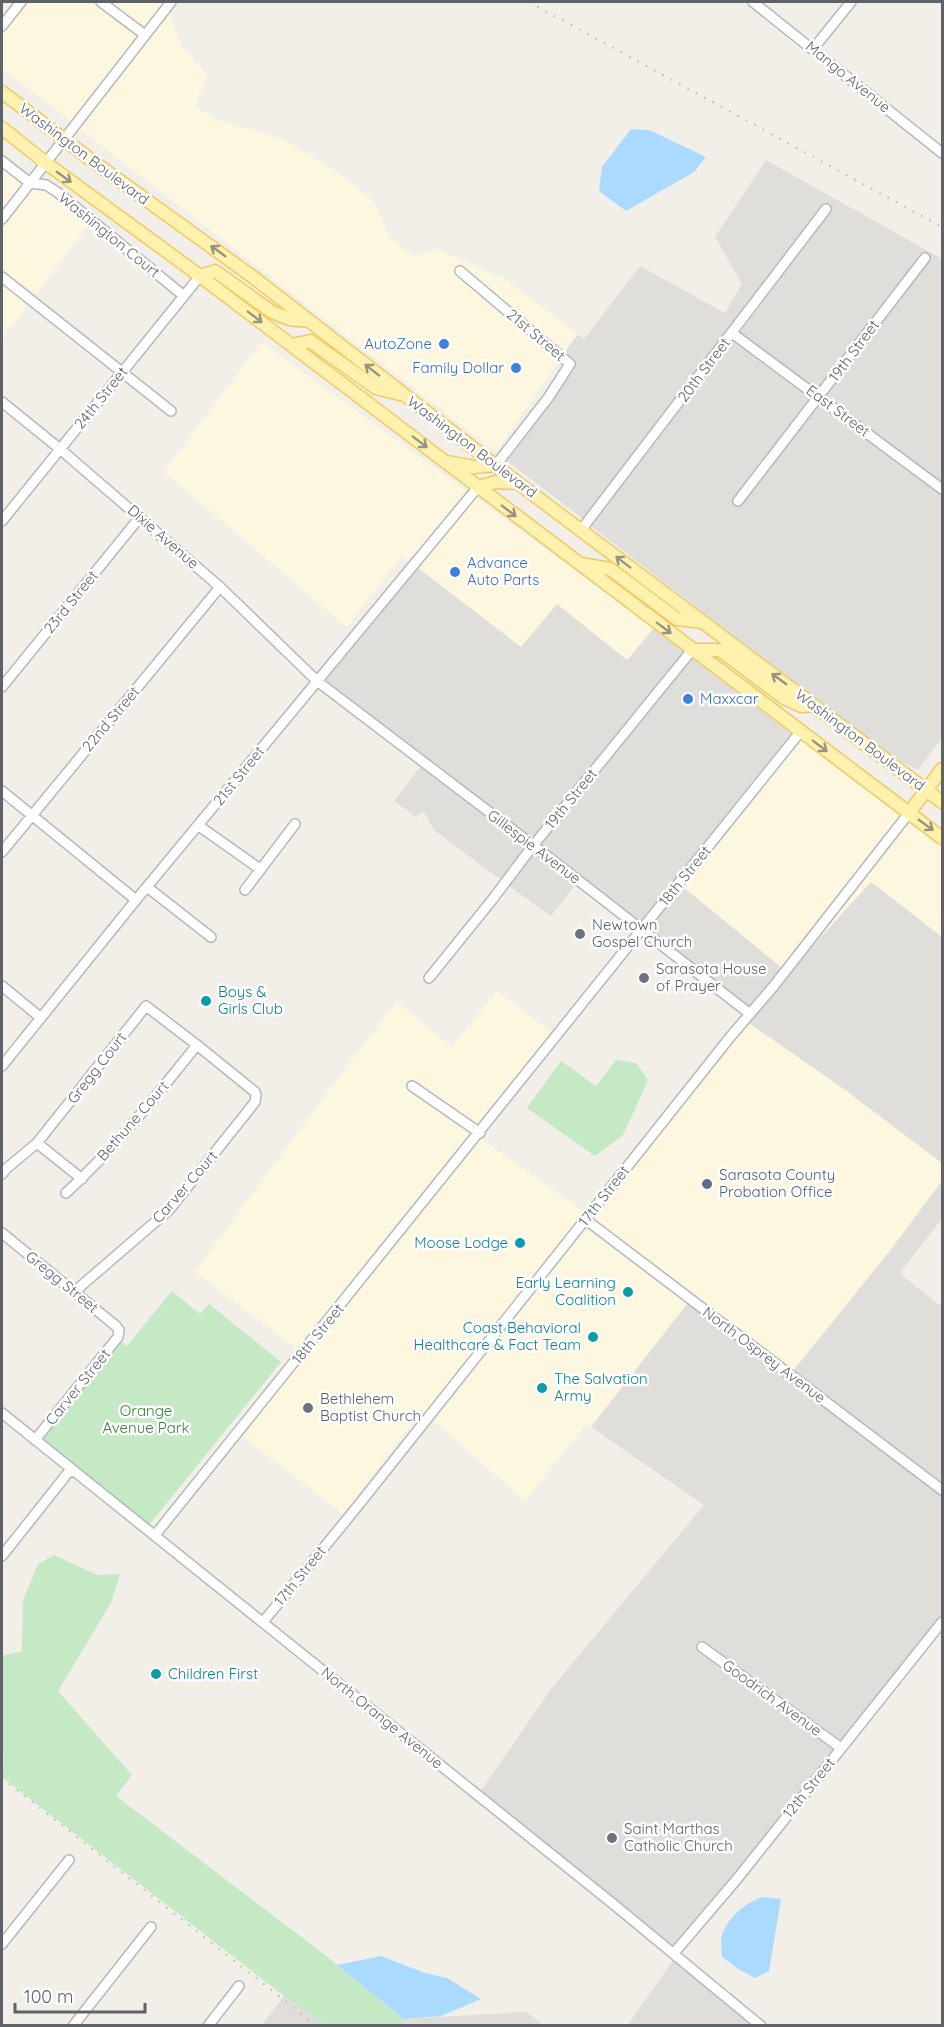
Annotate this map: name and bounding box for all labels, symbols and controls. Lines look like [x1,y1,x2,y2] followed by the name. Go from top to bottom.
[802,37,895,117] street label: Mango Avenue
[16,99,153,209] street label: Washington Boulevard
[56,170,72,183] one-way arrow
[55,188,164,281] street label: Washington Court
[210,245,226,258] one-way arrow
[503,304,570,365] street label: 21st Street
[247,311,263,324] one-way arrow
[824,316,883,385] street label: 19th Street
[364,334,432,353] place label: AutoZone
[673,334,734,406] street label: 20th Street
[437,337,451,351] marker: AutoZone
[412,358,504,377] place label: Family Dollar
[509,361,523,375] marker: Family Dollar
[70,363,131,433] street label: 24th Street
[365,364,381,377] one-way arrow
[803,380,874,441] street label: East Street
[404,392,541,502] street label: Washington Boulevard
[411,436,427,448] one-way arrow
[124,500,203,573] street label: Dixie Avenue
[500,504,516,517] one-way arrow
[467,553,539,589] place label: Advance Auto Parts
[615,555,631,568] one-way arrow
[448,565,462,579] marker: Advance Auto Parts
[39,566,102,637] street label: 23rd Street
[656,622,672,635] one-way arrow
[771,673,787,685] one-way arrow
[78,682,143,755] street label: 22nd Street
[792,685,929,795] street label: Washington Boulevard
[700,689,759,708] place label: Maxxcar
[681,692,695,706] marker: Maxxcar
[812,739,828,752] one-way arrow
[209,742,268,809] street label: 21st Street
[540,764,601,833] street label: 19th Street
[484,805,585,888] street label: Gillespie Avenue
[917,819,933,832] one-way arrow
[654,842,715,910] street label: 18th Street
[592,915,692,951] place label: Newtown Gospel Church
[573,927,587,941] marker: Newtown Gospel Church
[656,959,766,995] place label: Sarasota House of Prayer
[637,971,651,985] marker: Sarasota House of Prayer
[218,982,283,1018] place label: Boys & Girls Club
[199,994,213,1008] marker: Boys & Girls Club
[63,1028,130,1107] street label: Gregg Court
[93,1077,173,1165] street label: Bethune Court
[148,1147,221,1227] street label: Carver Court
[574,1161,633,1230] street label: 17th Street
[719,1165,835,1201] place label: Sarasota County Probation Office
[700,1177,714,1191] marker: Sarasota County Probation Office
[414,1233,508,1252] place label: Moose Lodge
[513,1236,527,1250] marker: Moose Lodge
[22,1247,103,1317] street label: Gregg Street
[515,1273,616,1309] place label: Early Learning Coalition
[621,1285,635,1299] marker: Early Learning Coalition
[287,1300,348,1368] street label: 18th Street
[699,1302,829,1407] street label: North Osprey Avenue
[414,1318,581,1354] place label: Coast Behavioral Healthcare & Fact Team
[586,1330,600,1344] marker: Coast Behavioral Healthcare & Fact Team
[41,1345,114,1429] street label: Carver Street
[554,1369,648,1405] place label: The Salvation Army
[535,1381,549,1395] marker: The Salvation Army
[320,1389,421,1425] place label: Bethlehem Baptist Church
[102,1401,190,1437] park label: Orange Avenue Park
[301,1401,315,1415] marker: Bethlehem Baptist Church
[270,1542,330,1610] street label: 17th Street
[719,1655,826,1740] street label: Goodrich Avenue
[318,1663,447,1773] street label: North Orange Avenue
[168,1664,258,1683] place label: Children First
[149,1667,163,1681] marker: Children First
[778,1754,839,1822] street label: 12th Street
[624,1819,733,1855] place label: Saint Marthas Catholic Church
[605,1831,619,1845] marker: Saint Marthas Catholic Church
[15,1976,146,2014] scale bar
[24,1985,73,2008] text: 100 m

